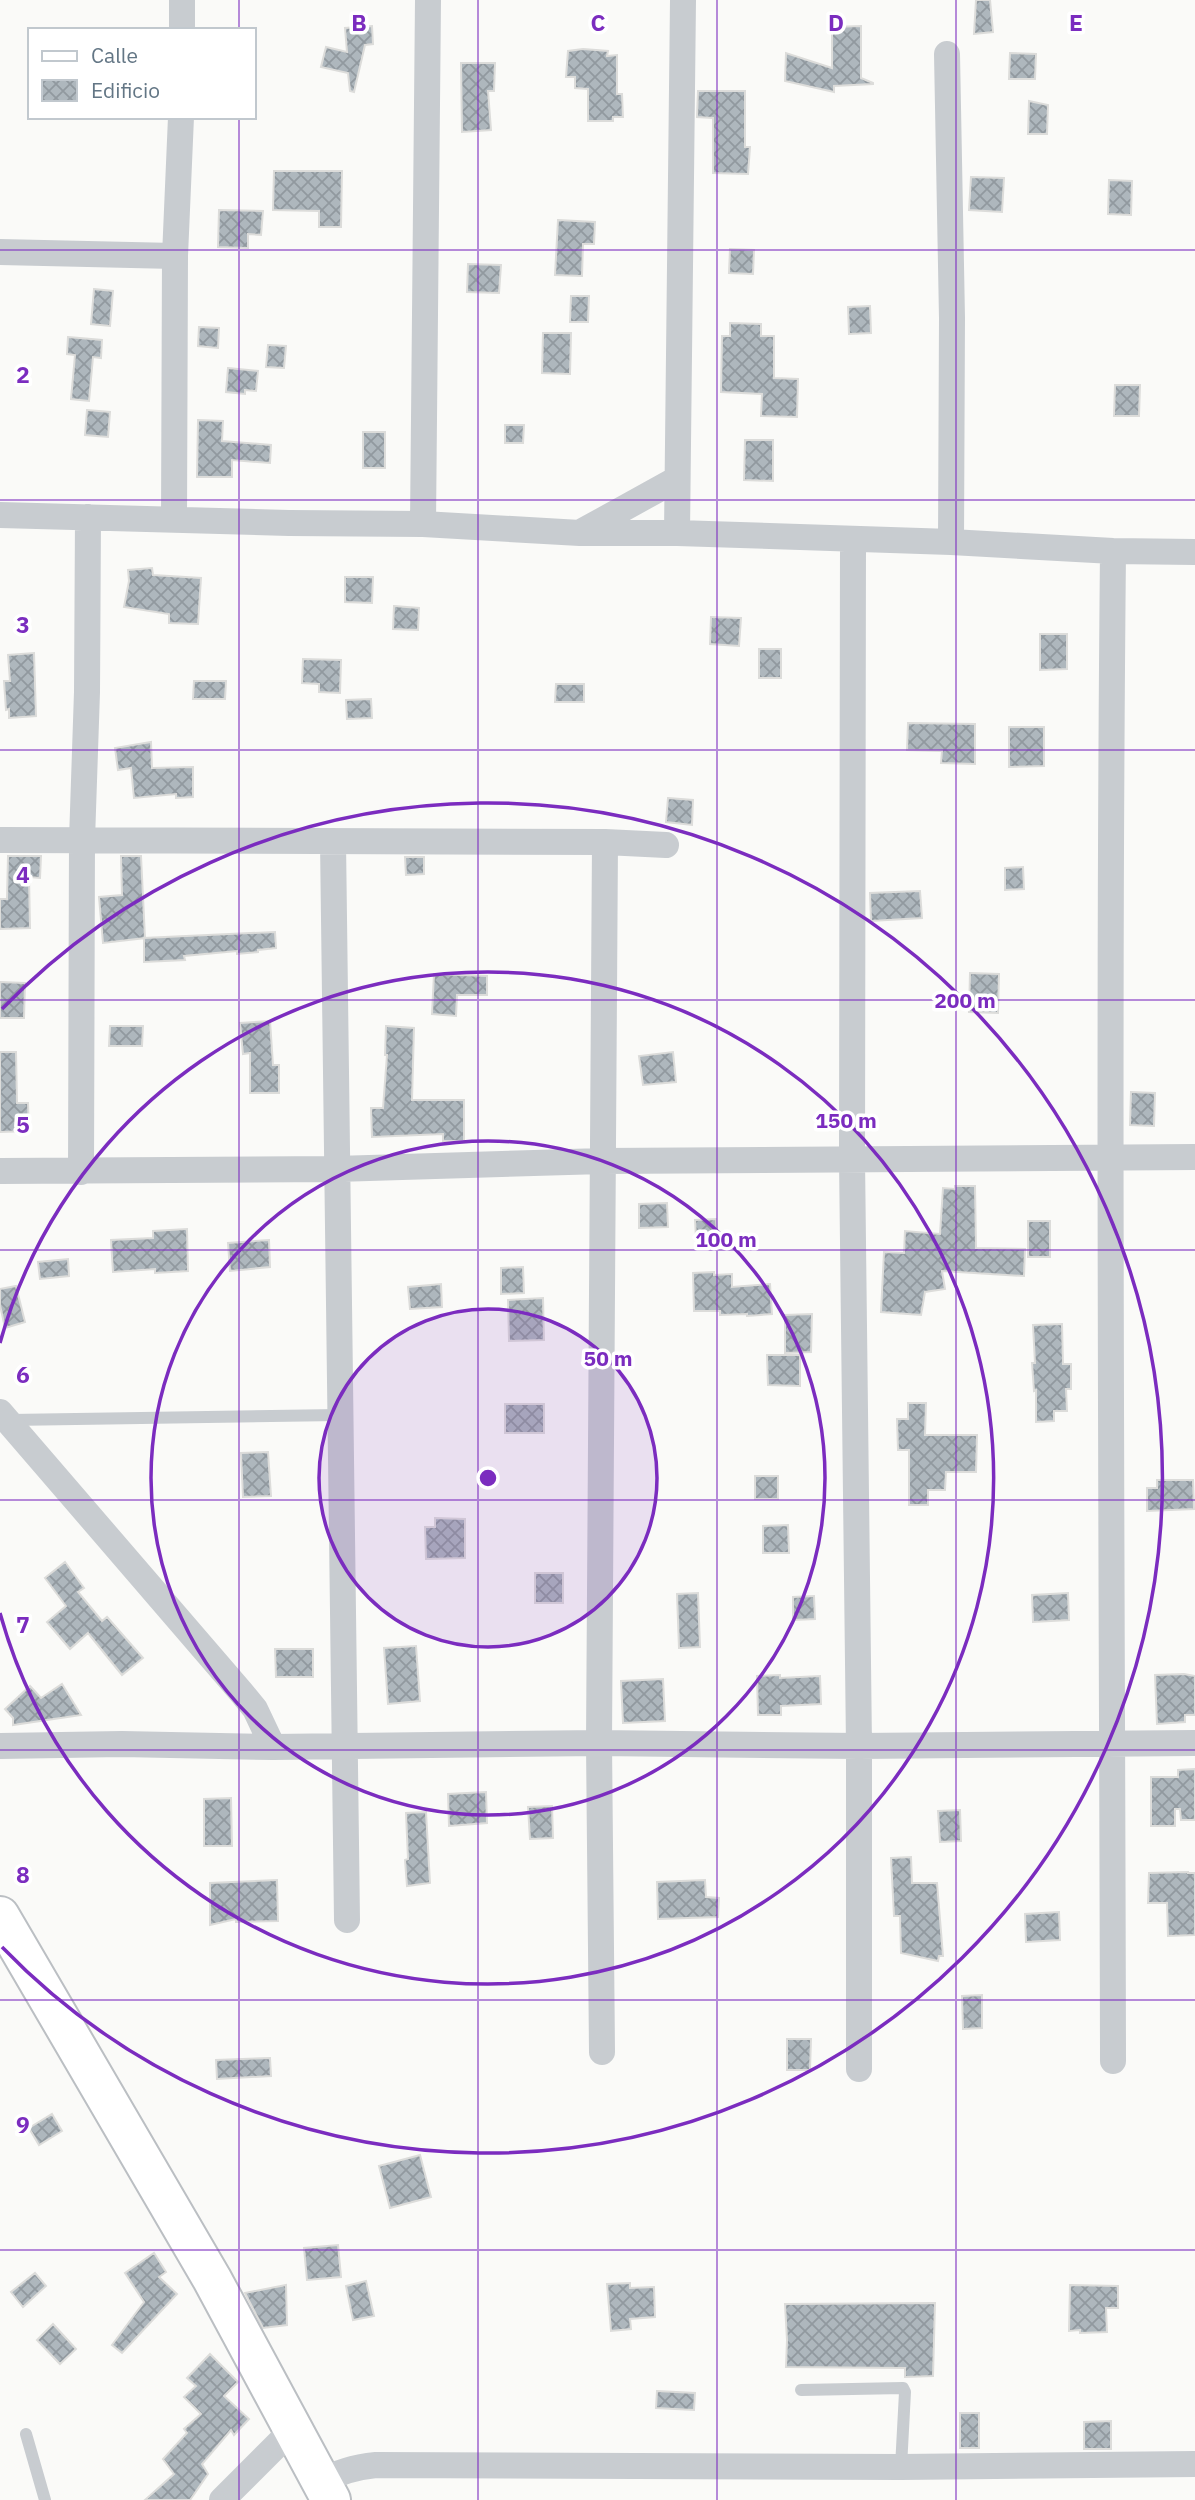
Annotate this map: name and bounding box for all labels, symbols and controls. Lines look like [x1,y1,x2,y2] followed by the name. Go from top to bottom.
[351,7,367,37] text: B
[591,7,606,37] text: C
[828,7,844,37] text: D
[1069,7,1083,37] text: E
[28,28,256,119] legend
[91,41,138,69] text: Calle
[91,76,160,104] text: Edificio
[16,359,30,389] text: 2
[16,609,30,639] text: 3
[16,859,30,889] text: 4
[934,986,996,1014] text: 200 m
[815,1106,877,1134] text: 150 m
[16,1109,30,1139] text: 5
[695,1225,757,1253] text: 100 m
[584,1344,632,1372] text: 50 m
[16,1359,30,1389] text: 6
[476,1466,500,1490] centre of rings
[16,1609,30,1639] text: 7
[16,1859,30,1889] text: 8
[16,2109,30,2139] text: 9

